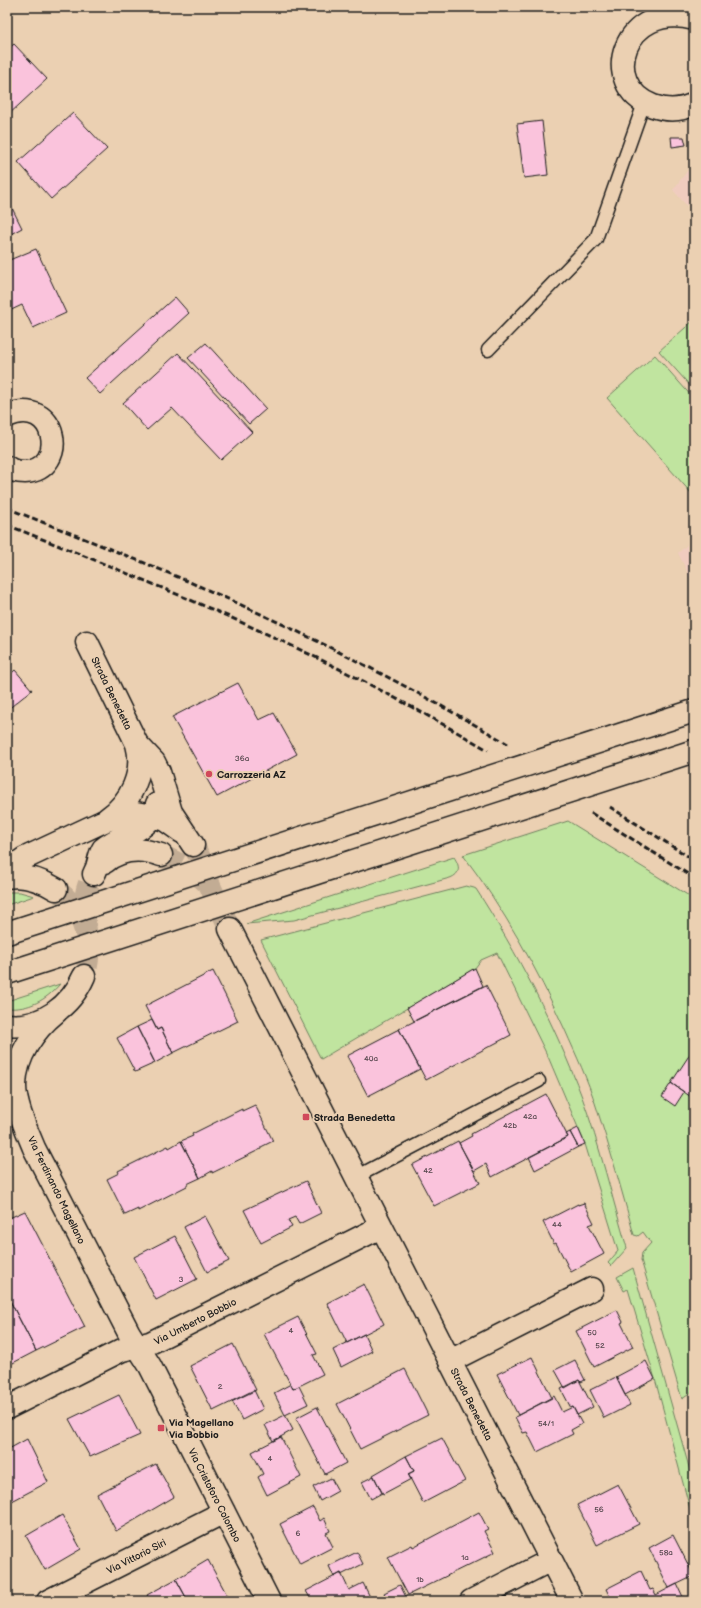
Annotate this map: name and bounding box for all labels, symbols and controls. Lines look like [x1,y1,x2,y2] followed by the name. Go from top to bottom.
[88,655,134,732] street label: Strada Benedetta
[235,754,250,763] house number: 36a
[204,769,214,779] marker: Carrozzeria AZ
[217,769,286,781] place label: Carrozzeria AZ
[364,1054,379,1063] house number: 40a
[301,1112,311,1122] marker: Strada Benedetta
[314,1112,395,1124] place label: Strada Benedetta
[523,1112,538,1121] house number: 42a
[503,1121,518,1130] house number: 42b
[25,1135,88,1247] street label: Via Ferdinando Magellano
[423,1166,433,1175] house number: 42
[552,1220,562,1229] house number: 44
[179,1275,184,1284] house number: 3
[152,1296,239,1348] street label: Via Umberto Bobbio
[289,1326,294,1335] house number: 4
[587,1328,597,1337] house number: 50
[595,1341,605,1350] house number: 52
[448,1366,495,1443] street label: Strada Benedetta
[218,1382,223,1391] house number: 2
[169,1417,234,1441] place label: Via Magellano Via Bobbio
[538,1419,554,1428] house number: 54/1
[156,1423,166,1433] marker: Via Magellano Via Bobbio
[185,1446,243,1545] street label: Via Cristoforo Colombo
[268,1454,273,1463] house number: 4
[594,1505,604,1514] house number: 56
[296,1529,301,1538] house number: 6
[105,1537,168,1577] street label: Via Vittorio Siri
[659,1548,673,1557] house number: 58a
[461,1553,469,1562] house number: 1a
[416,1575,424,1584] house number: 1b

